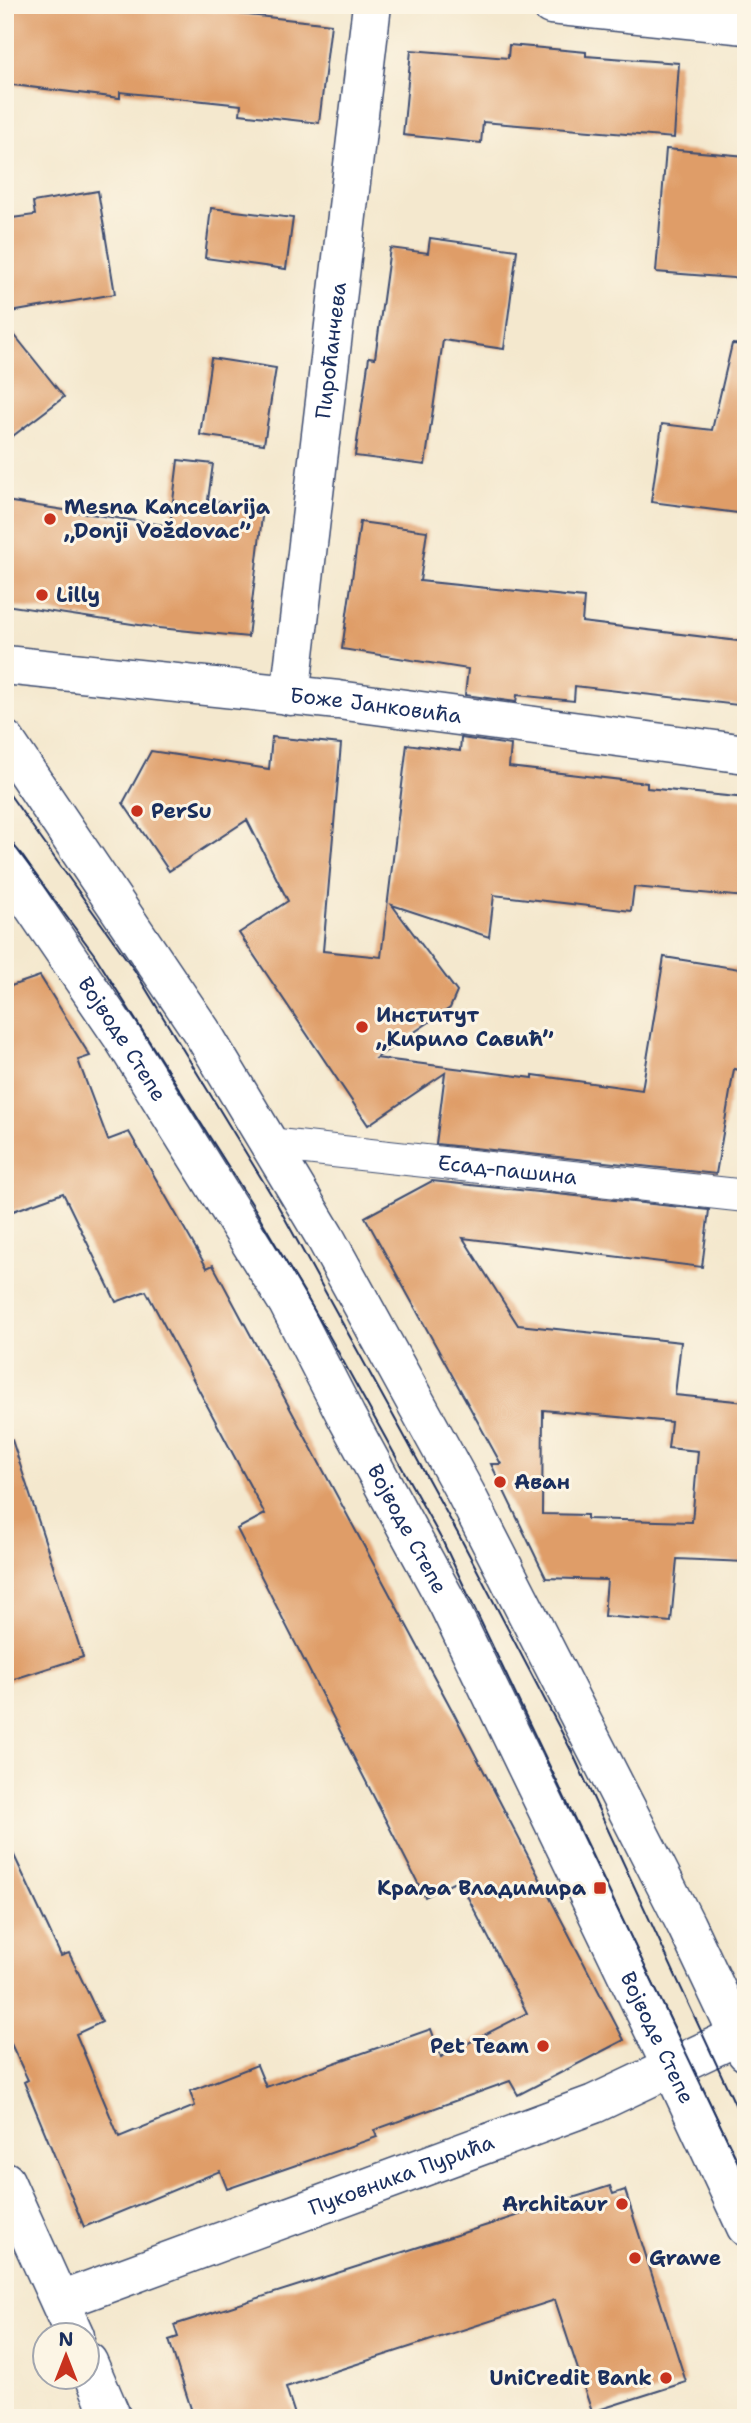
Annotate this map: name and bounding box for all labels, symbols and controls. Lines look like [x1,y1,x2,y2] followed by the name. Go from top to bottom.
[309,281,353,420] street label: Пироћанчева
[64,493,271,545] place label: Mesna Kancelarija „Donji Voždovac”
[42,511,58,527] marker: Mesna Kancelarija „Donji Voždovac”
[56,581,100,609] place label: Lilly
[34,587,50,603] marker: Lilly
[289,681,463,730] street label: Боже Јанковића
[151,797,212,825] place label: PerSu
[129,803,145,819] marker: PerSu
[71,971,173,1107] street label: Војводе Степе
[376,1001,554,1053] place label: Институт „Кирило Савић”
[354,1019,370,1035] marker: Институт „Кирило Савић”
[437,1149,579,1192] street label: Есад-пашина
[361,1459,454,1598] street label: Војводе Степе
[514,1468,570,1496] place label: Аван
[492,1474,508,1490] marker: Аван
[377,1874,587,1902] place label: Краља Владимира
[592,1880,608,1896] marker: Краља Владимира
[614,1967,701,2108] street label: Војводе Степе
[430,2032,529,2060] place label: Pet Team
[535,2038,551,2054] marker: Pet Team
[305,2128,498,2222] street label: Пуковника Пурића
[502,2190,608,2218] place label: Architaur
[614,2196,630,2212] marker: Architaur
[649,2244,721,2272] place label: Grawe
[627,2250,643,2266] marker: Grawe
[32,2322,102,2392] north arrow
[58,2327,74,2352] text: N
[489,2364,652,2392] place label: UniCredit Bank
[658,2370,674,2386] marker: UniCredit Bank

